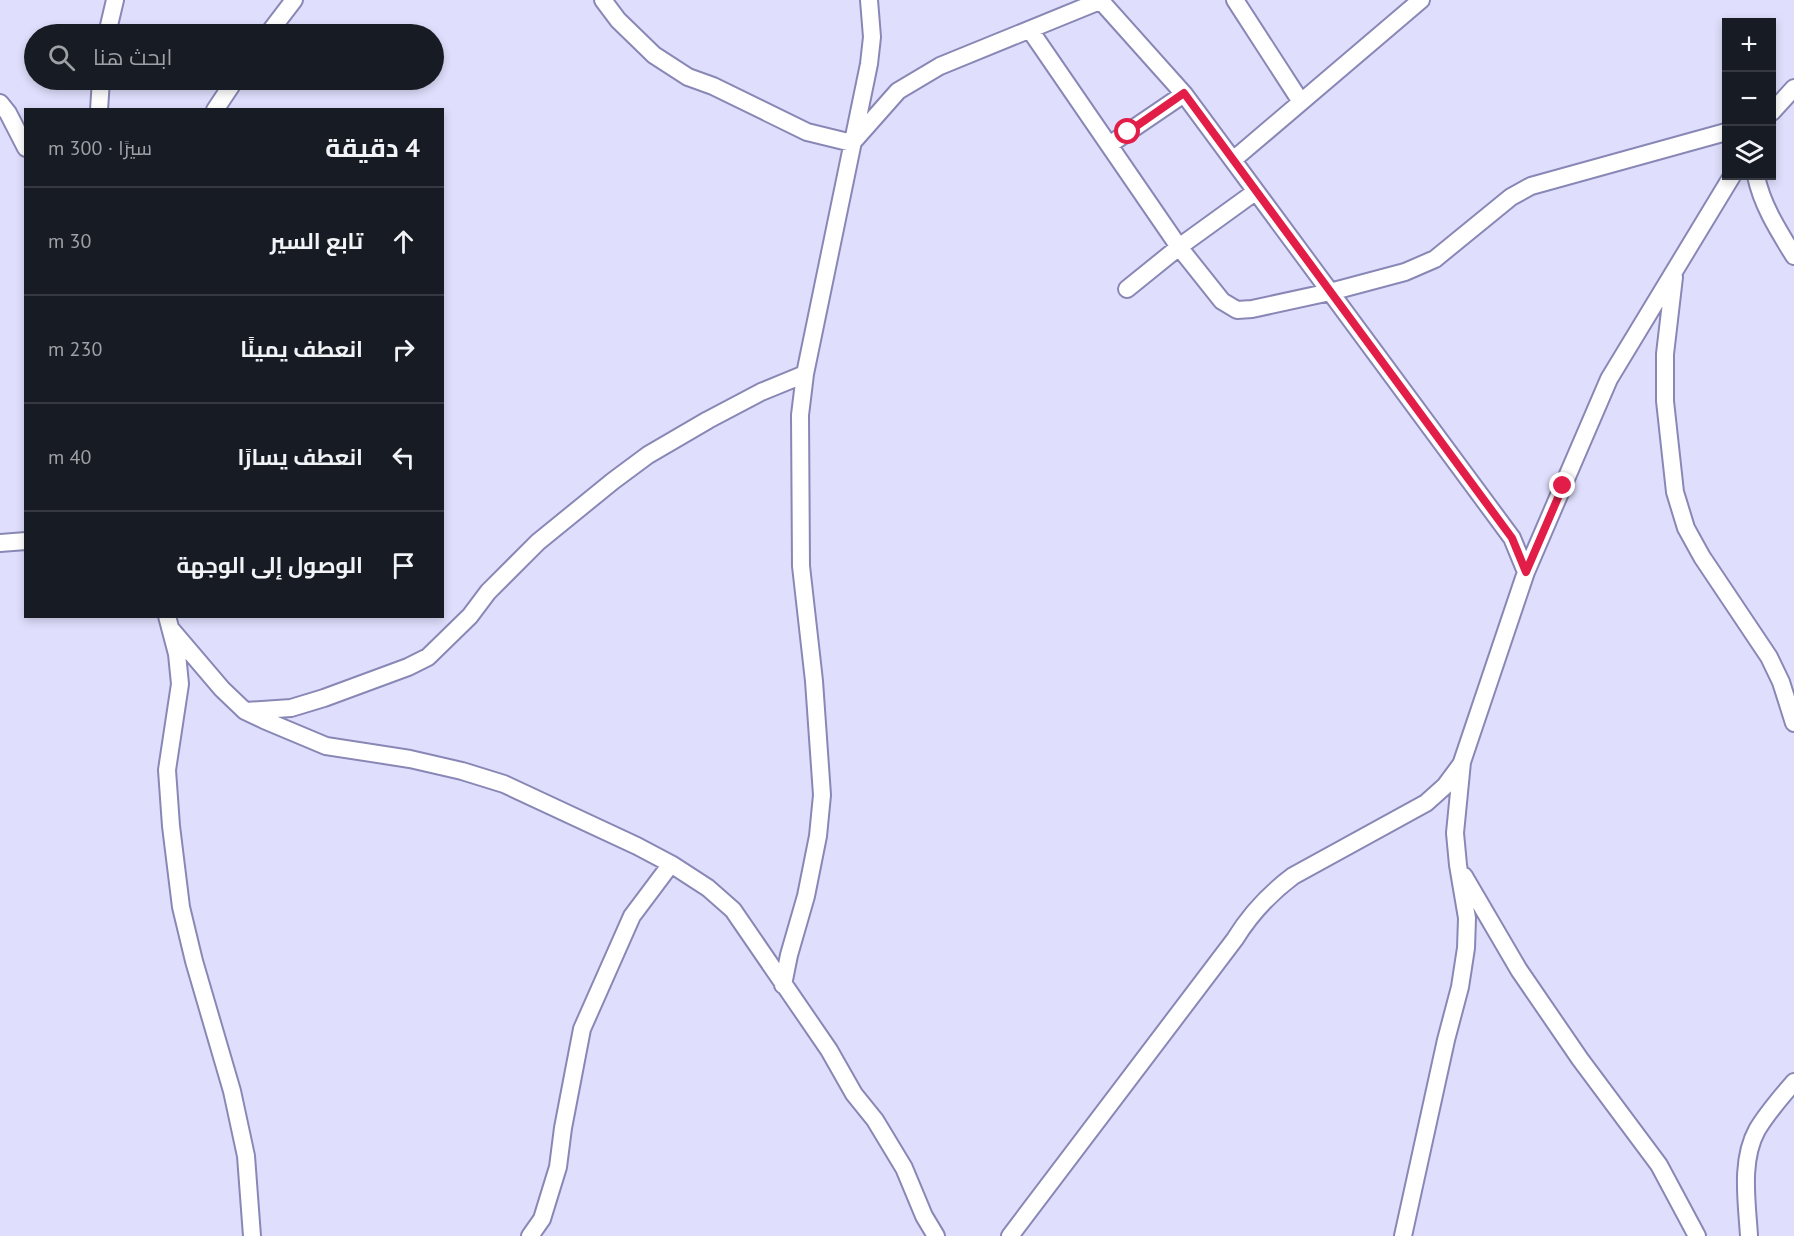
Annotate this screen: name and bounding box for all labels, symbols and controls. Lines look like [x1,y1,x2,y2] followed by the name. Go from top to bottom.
[1722,18,1776,180] map controls
[1722,18,1776,72] button: +
[24,24,444,90] search box
[45,41,78,74] icon: search
[93,43,172,71] text: ابحث هنا
[1722,72,1776,126] button: −
[1114,118,1140,144] route start
[1722,126,1776,180] button: layers
[325,131,420,164] text: 4 دقيقة
[48,135,152,161] text: سيرًا · 300 m
[387,225,420,258] icon: ahead
[270,227,363,255] text: تابع السير
[48,228,91,254] text: 30 m
[387,333,420,366] icon: right
[240,335,363,363] text: انعطف يمينًا
[48,336,102,362] text: 230 m
[387,441,420,474] icon: left
[237,443,363,471] text: انعطف يسارًا
[48,444,91,470] text: 40 m
[1549,472,1575,498] route end
[387,549,420,582] icon: arrive
[177,551,363,579] text: الوصول إلى الوجهة

